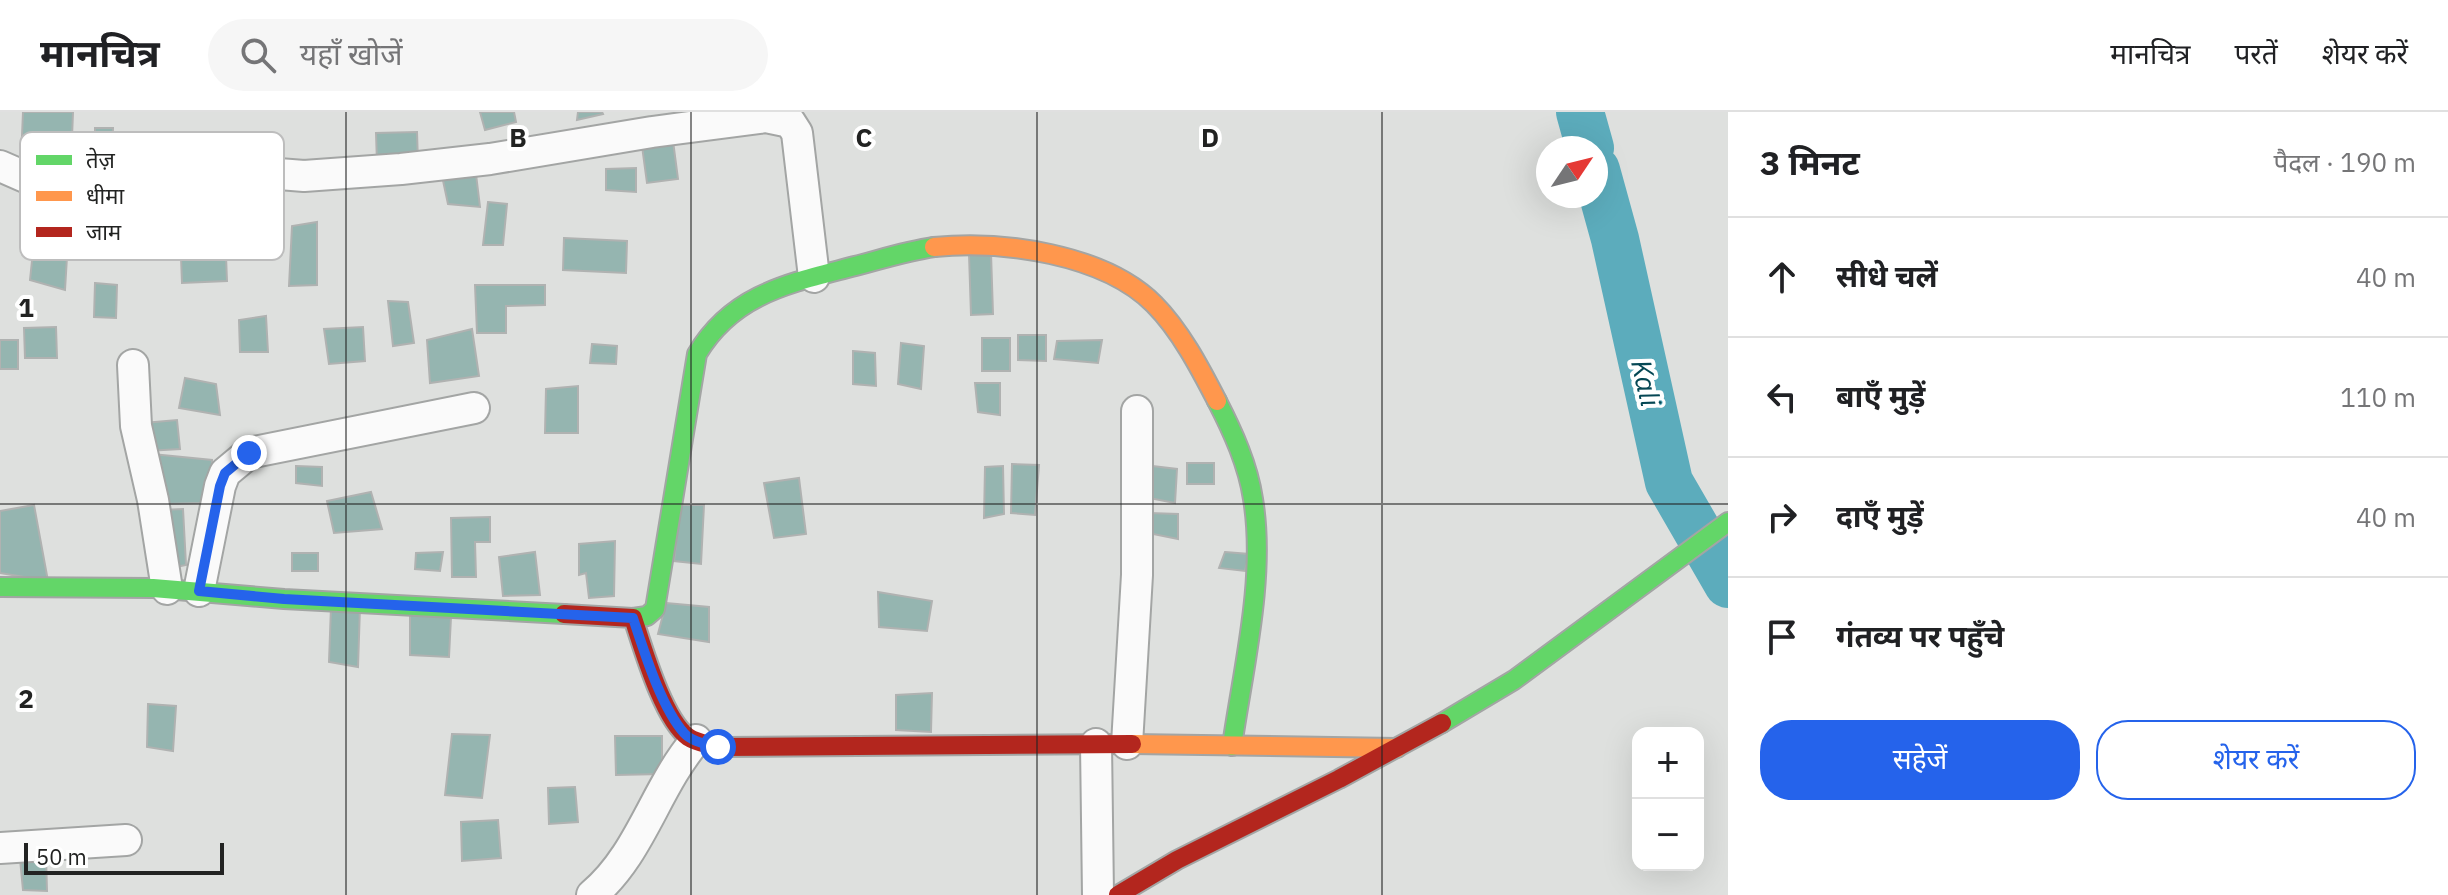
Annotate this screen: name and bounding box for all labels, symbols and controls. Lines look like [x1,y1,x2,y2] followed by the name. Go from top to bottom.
[208,19,768,91] search box
[40,28,160,77] text: मानचित्र
[236,33,280,77] icon: search
[300,34,403,73] text: यहाँ खोजें
[2110,35,2190,72] text: मानचित्र
[2234,35,2278,72] text: परतें
[2322,35,2408,72] text: शेयर करें
[509,120,527,154] text: B
[856,120,873,154] text: C
[1201,120,1219,154] text: D
[20,132,284,260] legend
[1536,136,1608,208] north arrow
[1760,140,1860,184] text: 3 मिनट
[86,145,116,174] text: तेज़
[2273,145,2416,179] text: पैदल · 190 m
[86,181,124,210] text: धीमा
[86,217,122,246] text: जाम
[1760,255,1804,299] icon: ahead
[1836,256,1938,295] text: सीधे चलें
[2356,260,2416,294] text: 40 m
[18,290,34,324] text: 1
[1623,356,1670,411] water label: Kali
[1760,375,1804,419] icon: left
[1836,376,1925,415] text: बाएँ मुड़ें
[2340,380,2416,414] text: 110 m
[231,435,267,471] route end
[1760,495,1804,539] icon: right
[1836,496,1924,535] text: दाएँ मुड़ें
[2356,500,2416,534] text: 40 m
[1760,615,1804,659] icon: arrive
[1836,616,2004,655] text: गंतव्य पर पहुँचे
[18,681,34,715] text: 2
[1760,720,2080,800] button: सहेजें
[2096,720,2416,800] button: शेयर करें
[1632,727,1704,871] map controls
[1632,727,1704,799] button: +
[700,729,736,765] route start
[1632,799,1704,871] button: −
[24,839,224,875] scale bar
[36,842,87,871] text: 50 m

